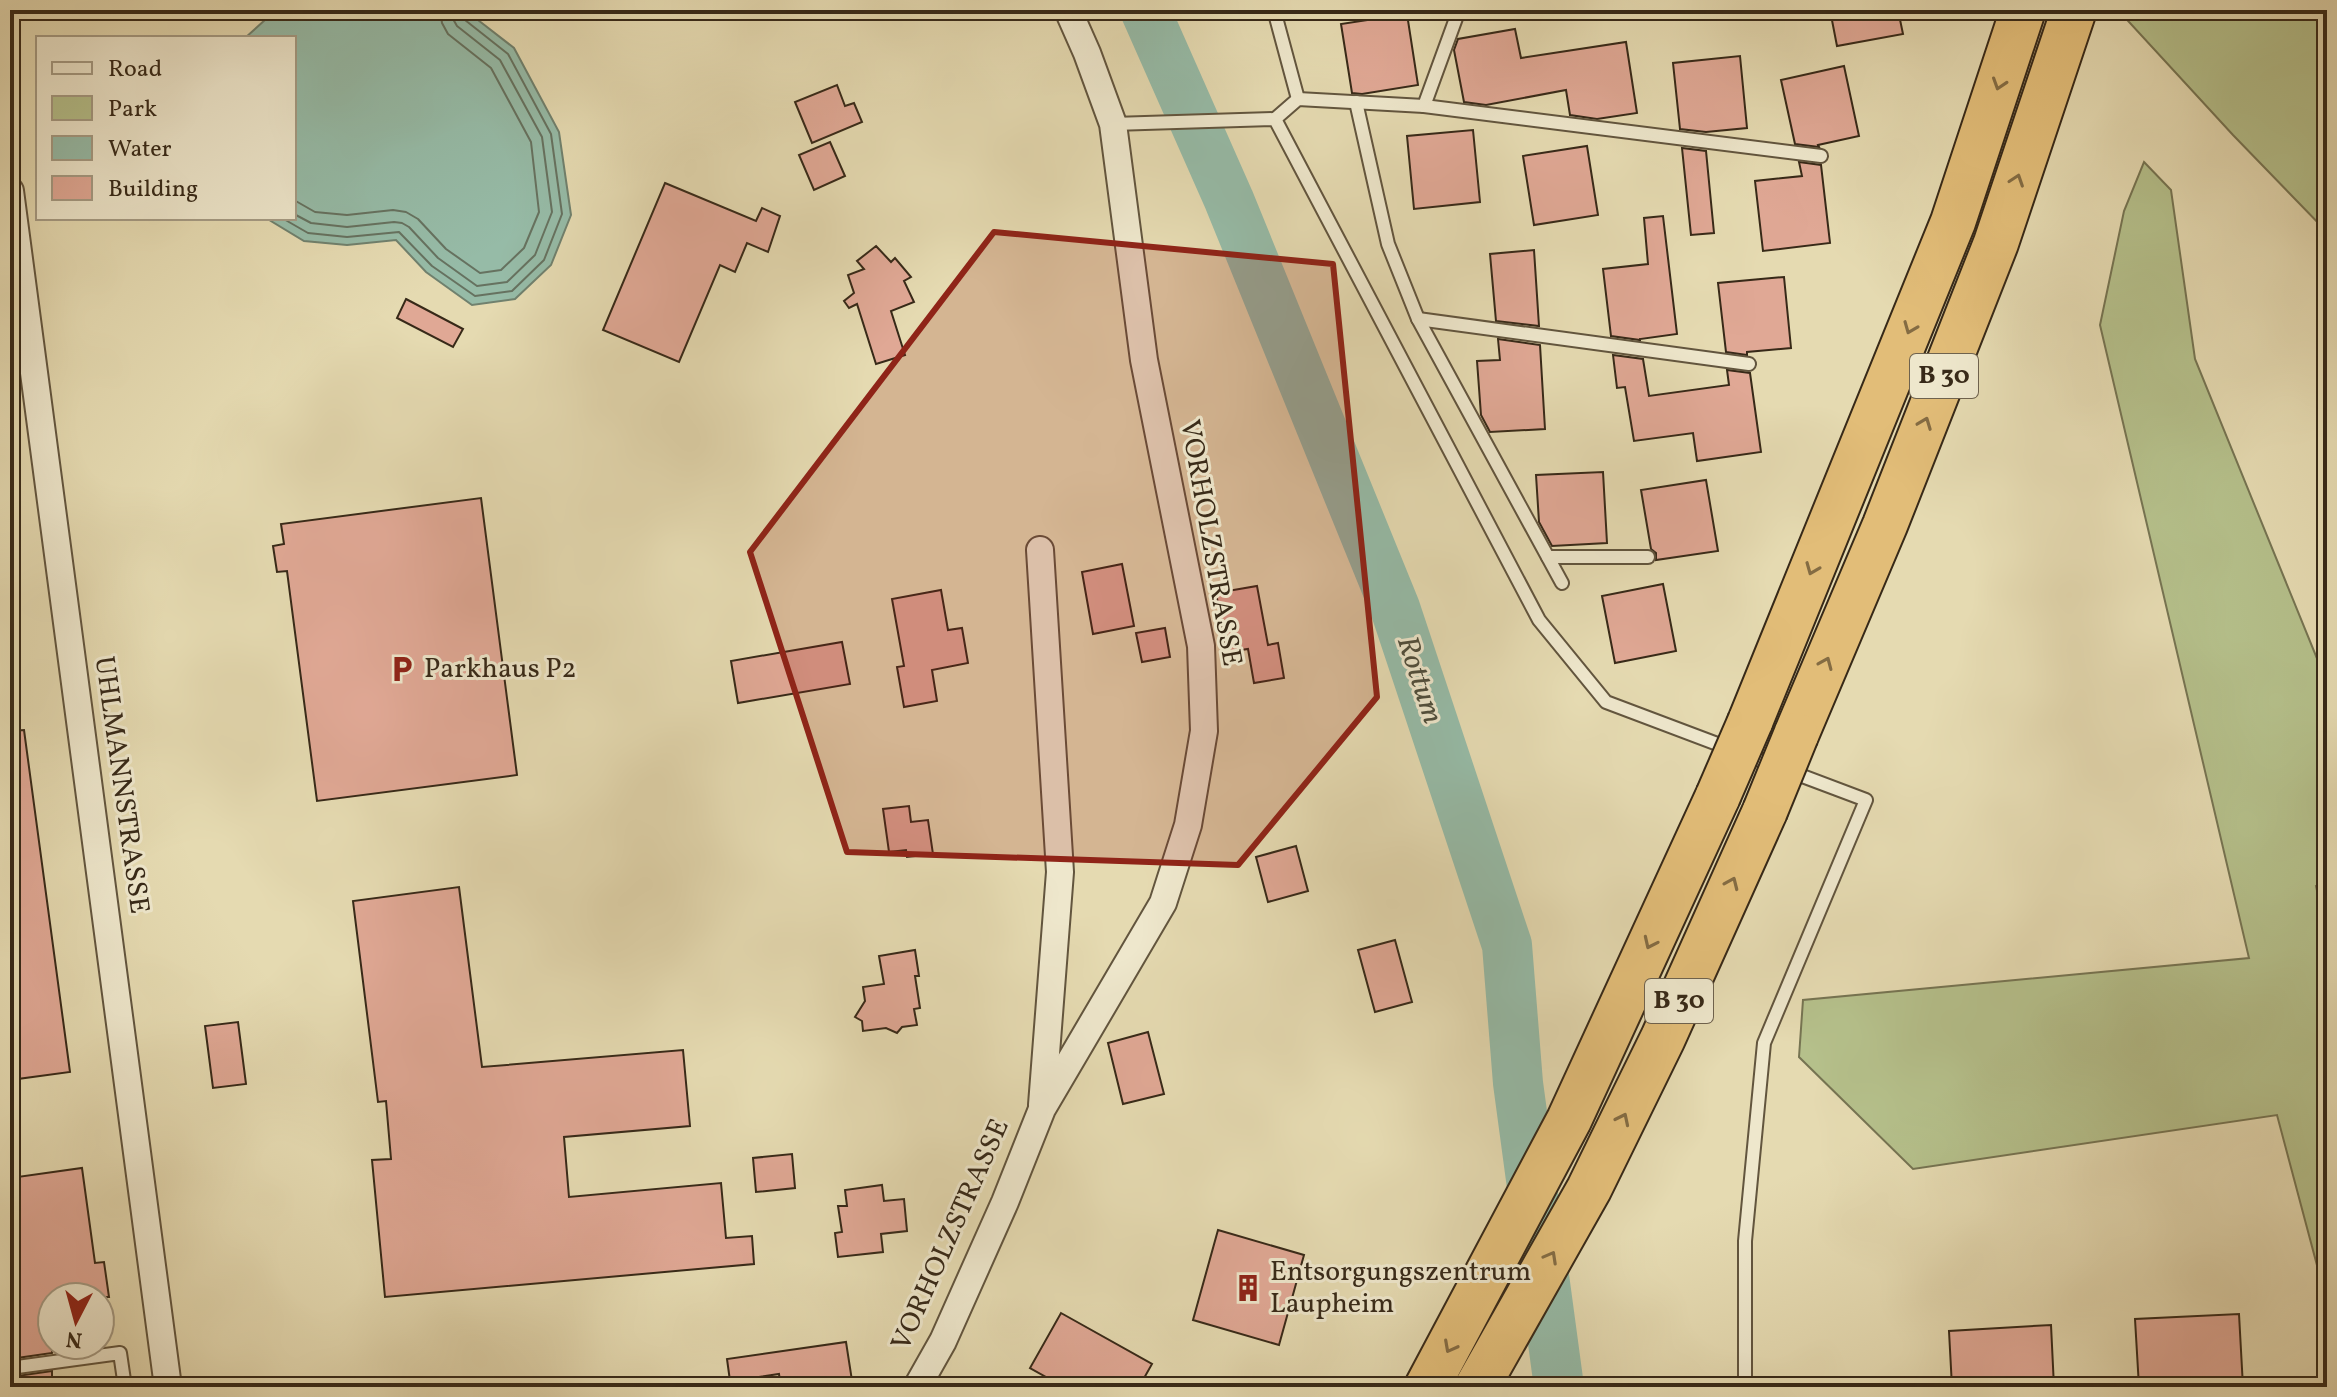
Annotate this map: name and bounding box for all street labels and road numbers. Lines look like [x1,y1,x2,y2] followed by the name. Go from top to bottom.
[1910,354,1978,398] road number: B 30
[1169,417,1251,669] street label: VORHOLZSTRASSE
[84,654,158,916] street label: UHLMANNSTRASSE
[1645,979,1713,1023] road number: B 30
[882,1113,1020,1357] street label: VORHOLZSTRASSE

